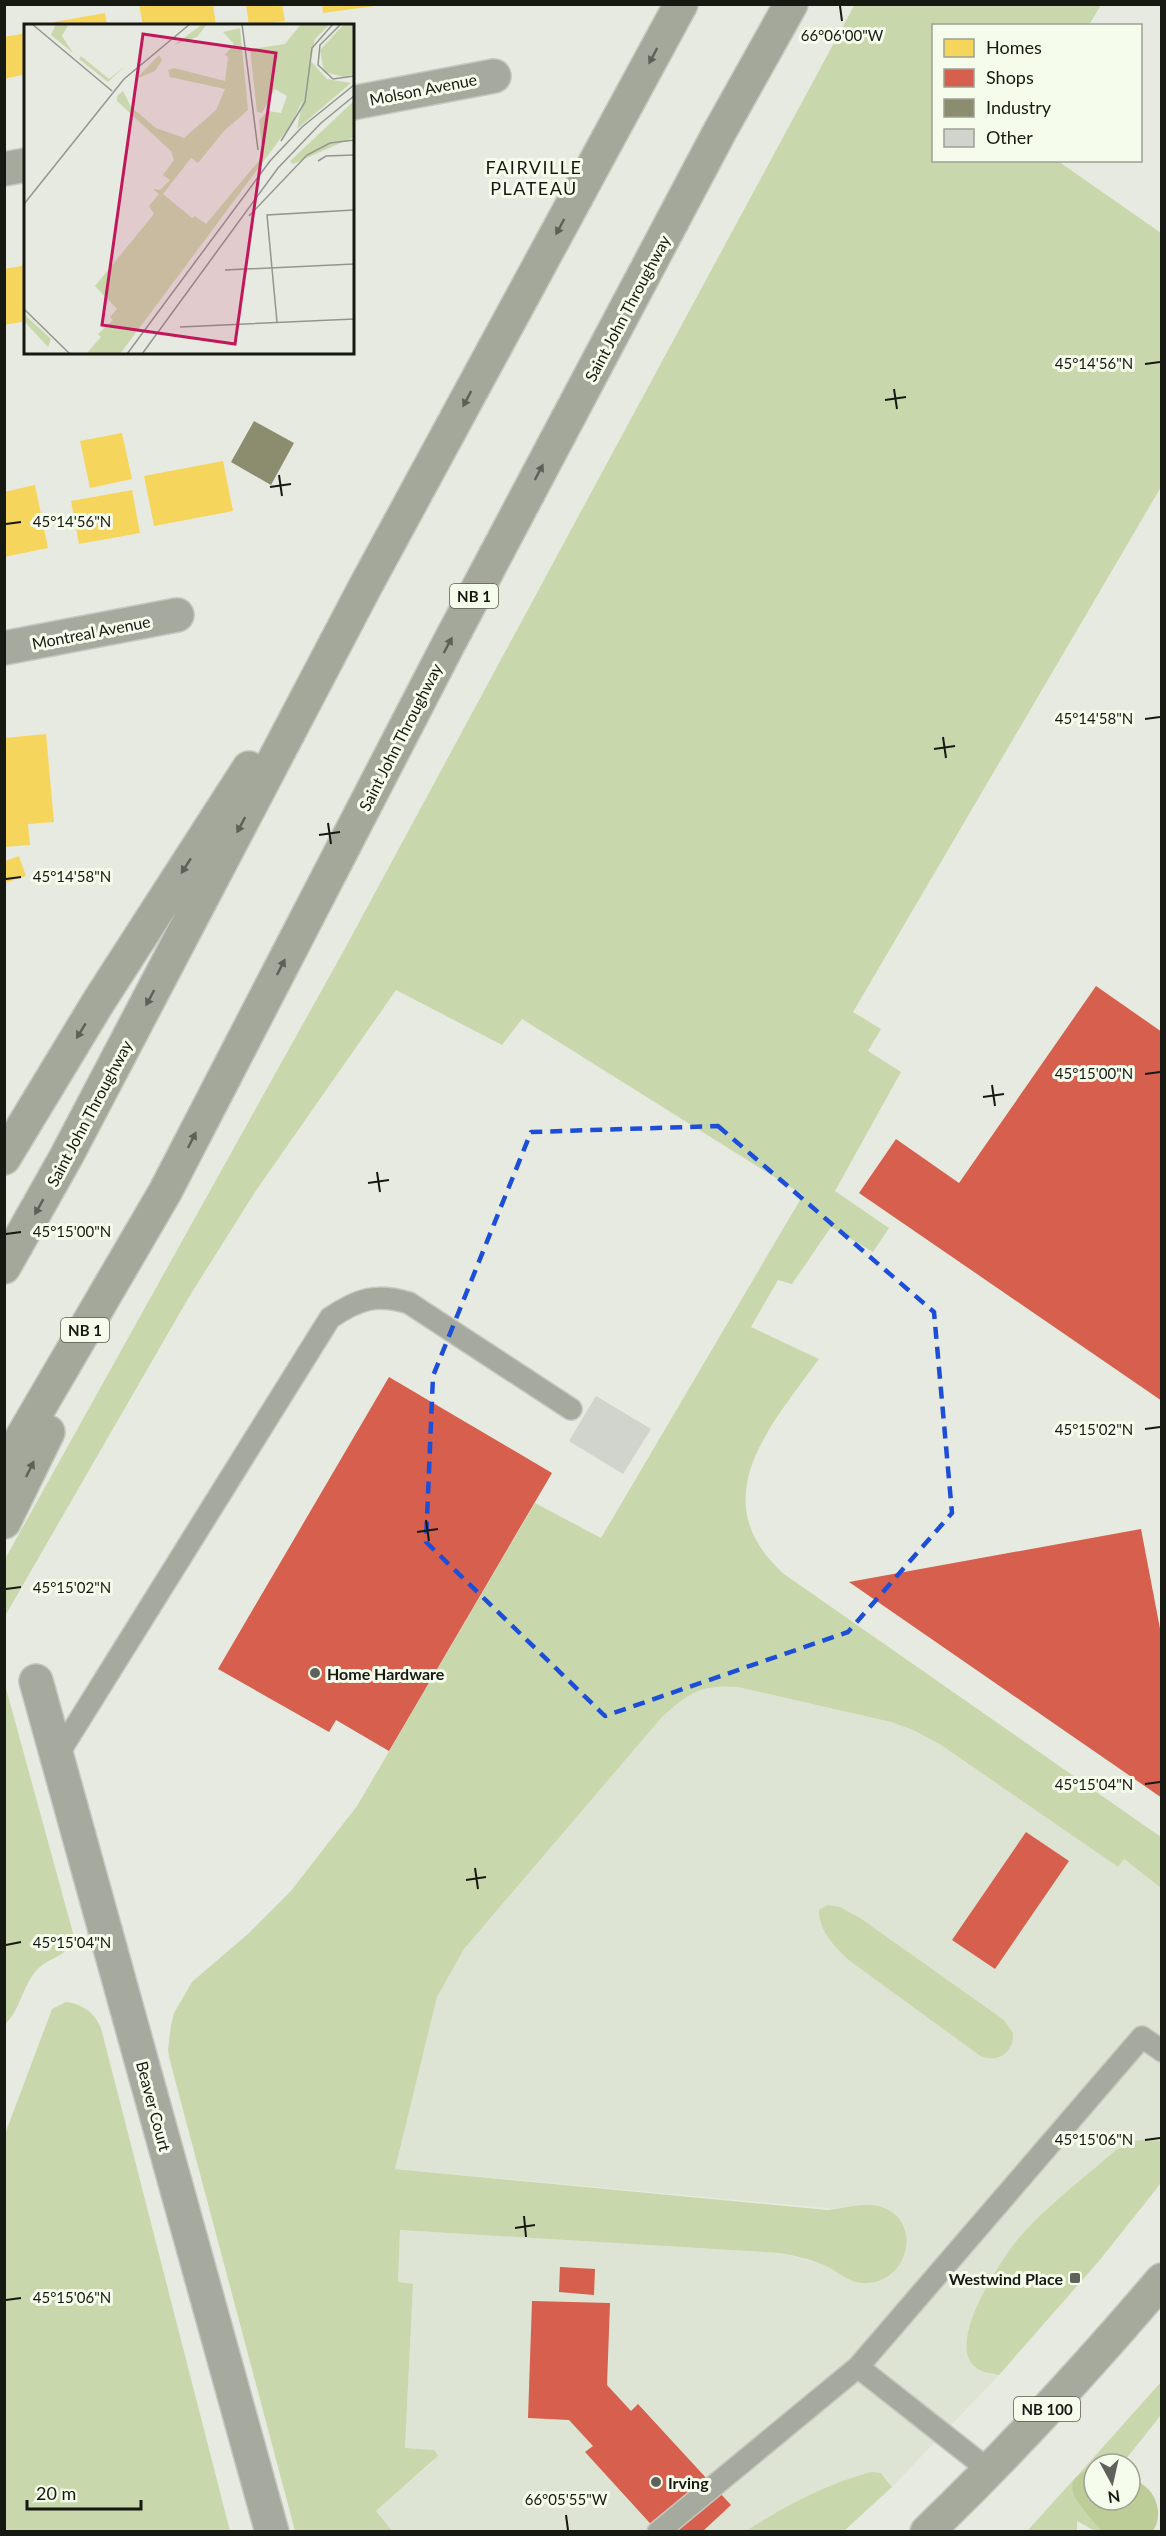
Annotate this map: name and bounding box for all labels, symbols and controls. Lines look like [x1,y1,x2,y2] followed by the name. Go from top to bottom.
[24,24,354,354] inset map
[932,24,1142,162] legend
[801,26,884,44] text: 66°06'00"W
[986,36,1042,58] text: Homes
[648,48,658,65] one-way arrow
[986,66,1034,88] text: Shops
[368,69,478,109] street label: Molson Avenue
[986,96,1052,118] text: Industry
[986,126,1033,148] text: Other
[486,156,582,199] district label: FAIRVILLE PLATEAU
[555,219,565,236] one-way arrow
[580,231,674,384] street label: Saint John Throughway
[1055,354,1133,372] text: 45°14'56"N
[462,391,472,408] one-way arrow
[535,464,544,481] one-way arrow
[33,512,111,530] text: 45°14'56"N
[450,584,498,608] road number: NB 1
[30,611,152,653] street label: Montreal Avenue
[443,636,453,653] one-way arrow
[355,659,446,814] street label: Saint John Throughway
[1055,709,1133,727] text: 45°14'58"N
[236,817,246,834] one-way arrow
[181,858,192,874] one-way arrow
[33,867,111,885] text: 45°14'58"N
[276,958,286,975] one-way arrow
[145,989,155,1006] one-way arrow
[76,1023,87,1039] one-way arrow
[42,1036,136,1189] street label: Saint John Throughway
[1055,1064,1133,1082] text: 45°15'00"N
[187,1132,196,1149] one-way arrow
[33,1199,44,1215] one-way arrow
[33,1222,111,1240] text: 45°15'00"N
[61,1318,109,1342] road number: NB 1
[1055,1420,1133,1438] text: 45°15'02"N
[25,1461,35,1478] one-way arrow
[33,1578,111,1596] text: 45°15'02"N
[327,1664,445,1683] place label: Home Hardware
[308,1666,322,1680] marker: Home Hardware
[1055,1775,1133,1793] text: 45°15'04"N
[33,1933,111,1951] text: 45°15'04"N
[133,2059,175,2153] street label: Beaver Court
[1055,2130,1133,2148] text: 45°15'06"N
[949,2269,1063,2288] place label: Westwind Place
[1068,2271,1082,2285] marker: Westwind Place
[33,2288,111,2306] text: 45°15'06"N
[1014,2397,1080,2421] road number: NB 100
[1082,2452,1142,2512] north arrow
[27,2473,141,2511] scale bar
[668,2473,709,2492] place label: Irving
[649,2475,663,2489] marker: Irving
[36,2482,76,2504] text: 20 m
[1107,2487,1122,2508] text: N
[525,2490,608,2508] text: 66°05'55"W

